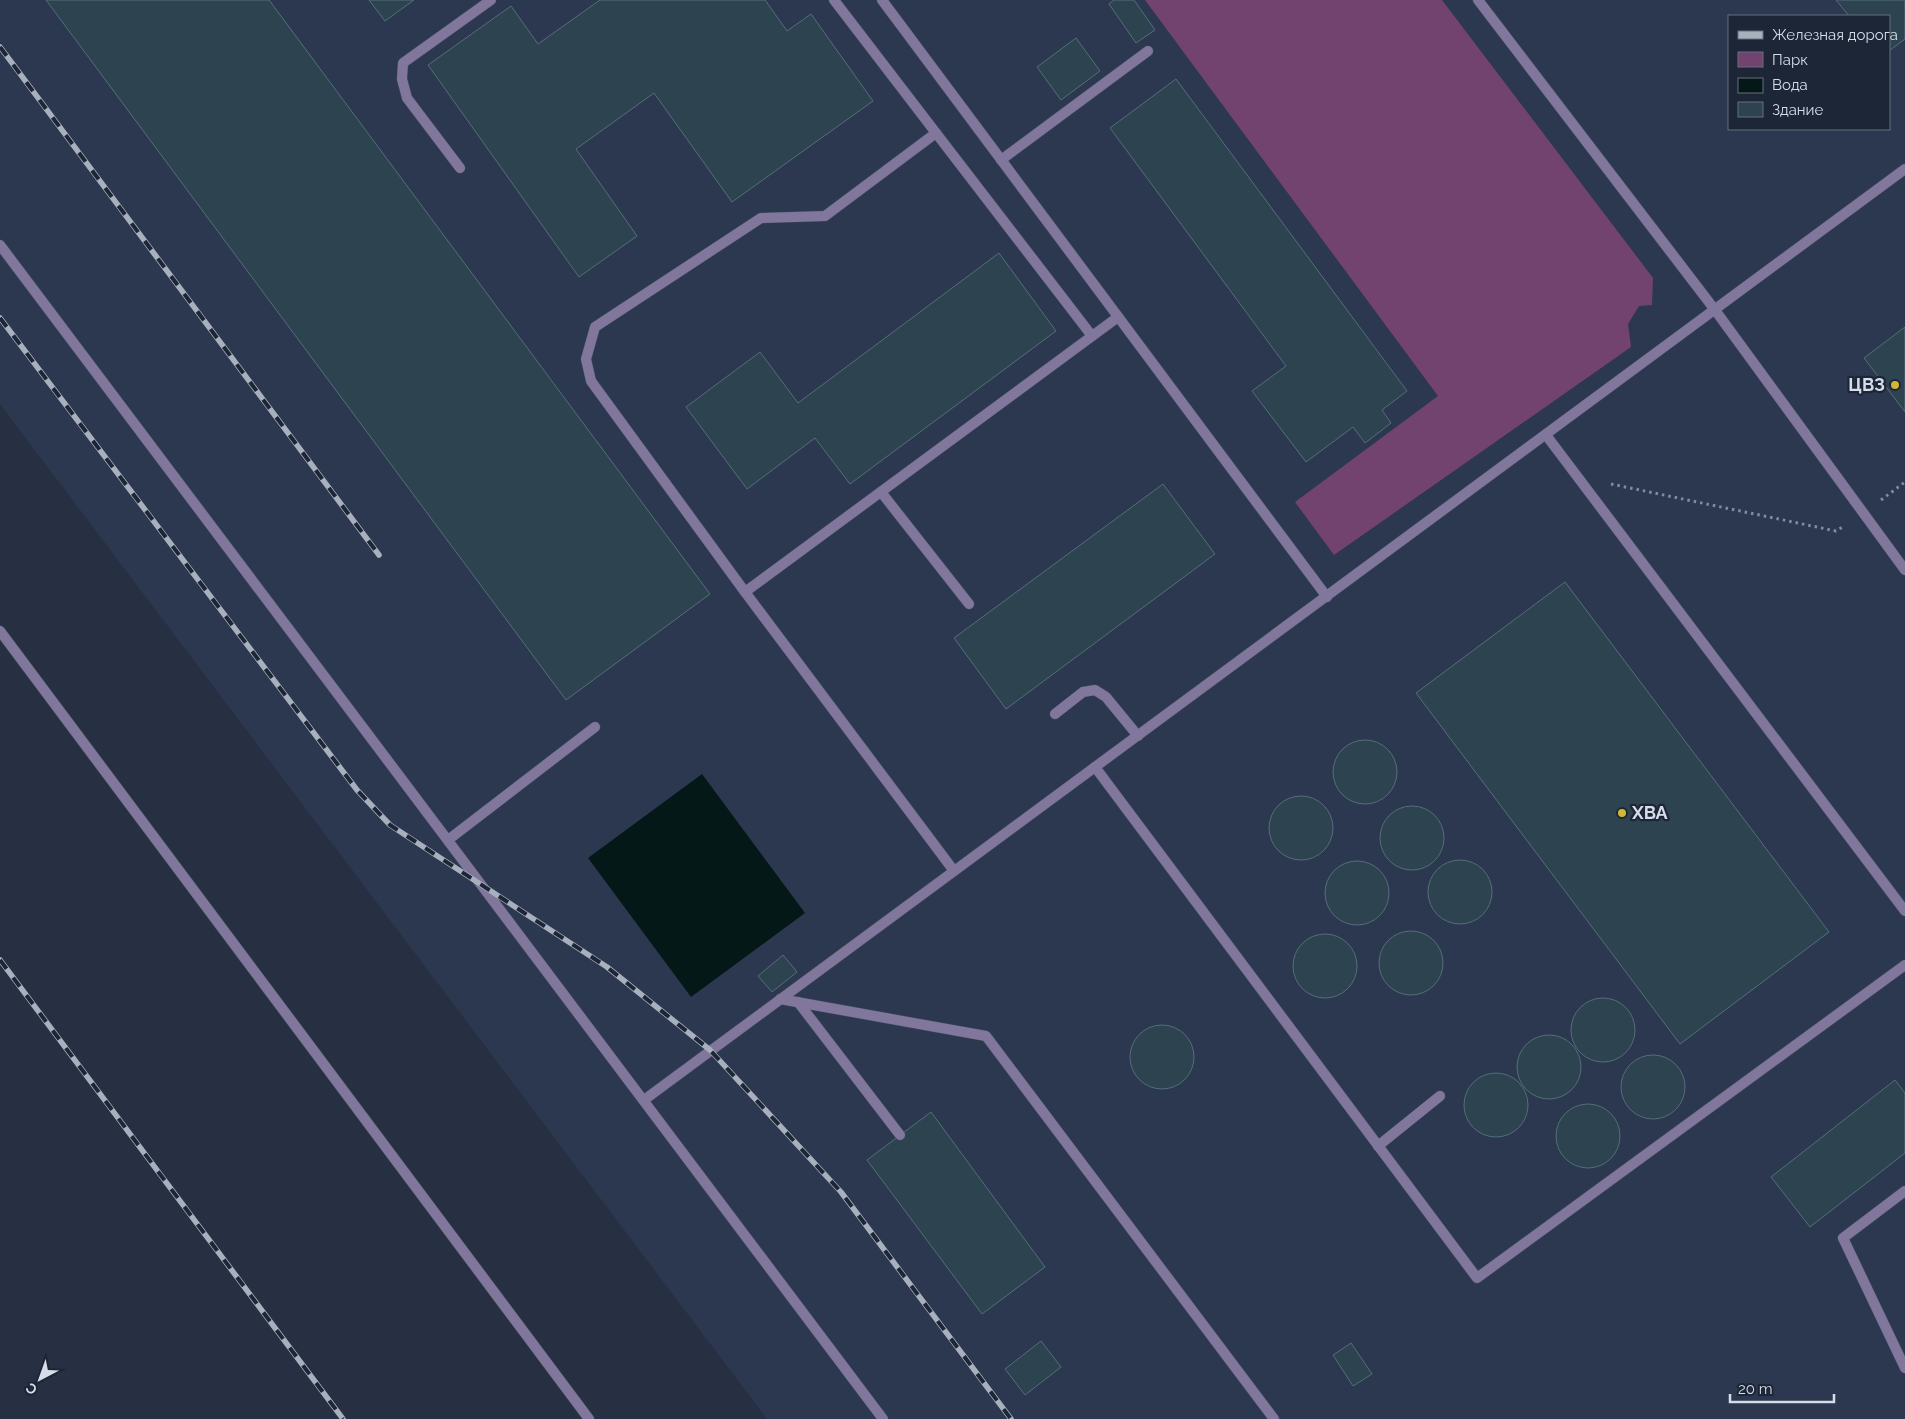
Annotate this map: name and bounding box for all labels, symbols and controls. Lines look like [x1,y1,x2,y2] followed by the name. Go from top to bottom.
[1728,15,1890,130] legend
[1772,26,1898,44] text: Железная дорога
[1772,51,1808,69] text: Парк
[1772,76,1808,94] text: Вода
[1772,101,1824,119] text: Здание
[1848,374,1885,395] place label: ЦВЗ
[1889,379,1901,391] marker: ЦВЗ
[1631,802,1669,823] place label: ХВА
[1616,807,1628,819] marker: ХВА
[15,1354,65,1404] north arrow
[1730,1372,1834,1404] scale bar
[22,1379,40,1398] text: С
[1738,1380,1773,1398] text: 20 m

